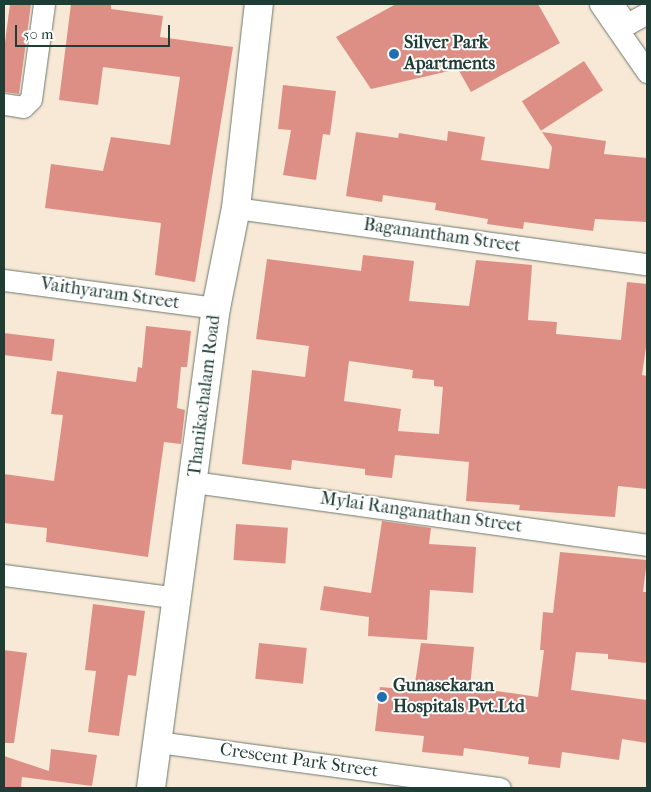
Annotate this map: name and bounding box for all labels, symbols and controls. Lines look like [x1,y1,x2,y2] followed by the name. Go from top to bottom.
[18,15,172,47] scale bar
[23,25,53,43] text: 50 m
[404,33,495,76] place label: Silver Park Apartments
[388,48,400,60] marker: Silver Park Apartments
[362,214,522,258] street label: Baganantham Street
[39,274,181,314] street label: Vaithyaram Street
[184,314,226,478] street label: Thanikachalam Road
[319,488,523,538] street label: Mylai Ranganathan Street
[393,676,525,719] place label: Gunasekaran Hospitals Pvt.Ltd
[375,690,389,704] marker: Gunasekaran Hospitals Pvt.Ltd
[218,739,380,783] street label: Crescent Park Street

